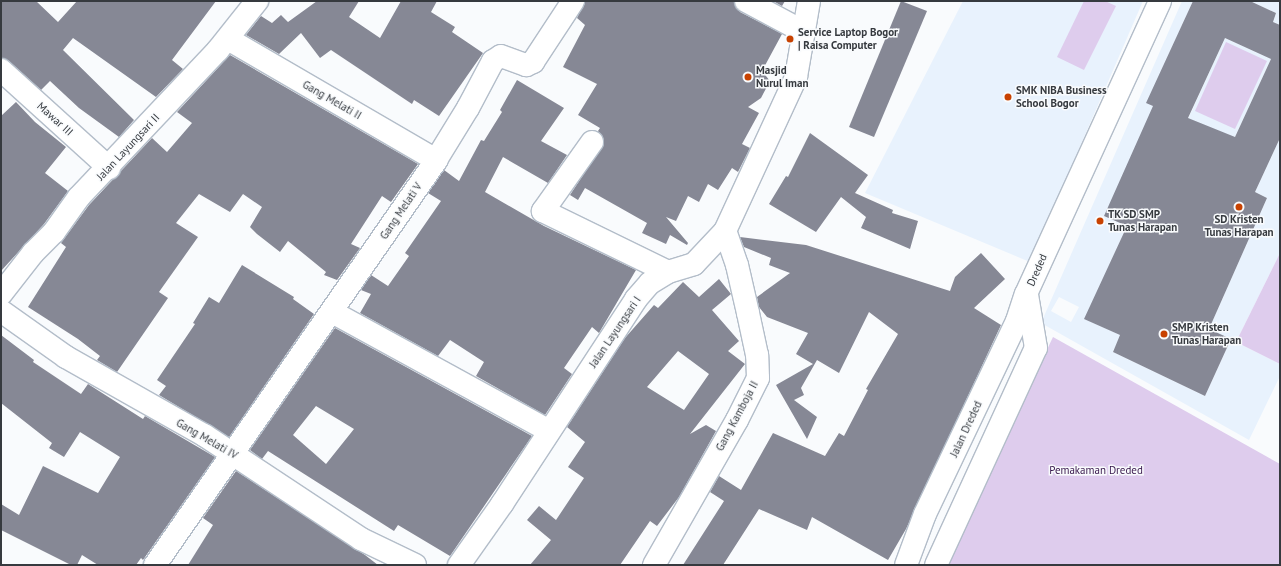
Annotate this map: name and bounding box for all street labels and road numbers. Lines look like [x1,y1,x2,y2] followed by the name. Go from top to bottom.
[300,78,364,122] street label: Gang Melati II
[34,99,76,139] street label: Mawar III
[94,111,162,183] street label: Jalan Layungsari II
[377,180,425,242] street label: Gang Melati V
[1024,252,1050,288] street label: Dreded
[586,294,644,370] street label: Jalan Layungsari I
[713,379,761,453] street label: Gang Kamboja II
[947,399,985,459] street label: Jalan Dreded
[174,416,240,462] street label: Gang Melati IV

